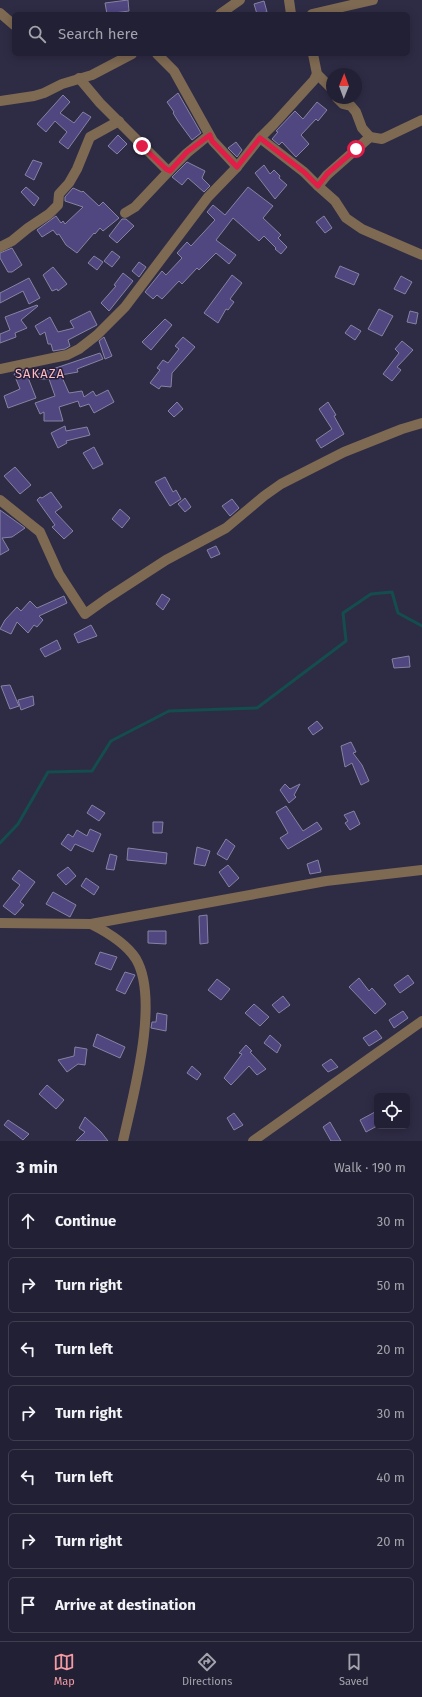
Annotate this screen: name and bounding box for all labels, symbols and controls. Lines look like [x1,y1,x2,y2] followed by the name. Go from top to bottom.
[12,12,410,56] search box
[26,23,48,45] icon: search
[58,25,138,43] text: Search here
[326,68,362,104] north arrow
[133,137,151,155] route end
[347,140,365,158] route start
[15,366,65,381] district label: SAKAZA
[374,1093,410,1129] map controls
[374,1093,410,1129] button: locate
[16,1157,58,1178] text: 3 min
[334,1160,406,1175] text: Walk · 190 m
[17,1210,39,1232] icon: ahead
[55,1212,116,1230] text: Continue
[377,1214,405,1229] text: 30 m
[17,1274,39,1296] icon: right
[55,1276,122,1294] text: Turn right
[377,1278,405,1293] text: 50 m
[17,1338,39,1360] icon: left
[55,1340,113,1358] text: Turn left
[377,1342,405,1357] text: 20 m
[17,1402,39,1424] icon: right
[55,1404,122,1422] text: Turn right
[377,1406,405,1421] text: 30 m
[17,1466,39,1488] icon: left
[55,1468,113,1486] text: Turn left
[376,1470,405,1485] text: 40 m
[17,1530,39,1552] icon: right
[55,1532,122,1550] text: Turn right
[377,1534,405,1549] text: 20 m
[17,1594,39,1616] icon: arrive
[55,1596,196,1614] text: Arrive at destination
[53,1651,75,1688] tab: Map
[182,1651,232,1688] tab: Directions
[339,1651,369,1688] tab: Saved

